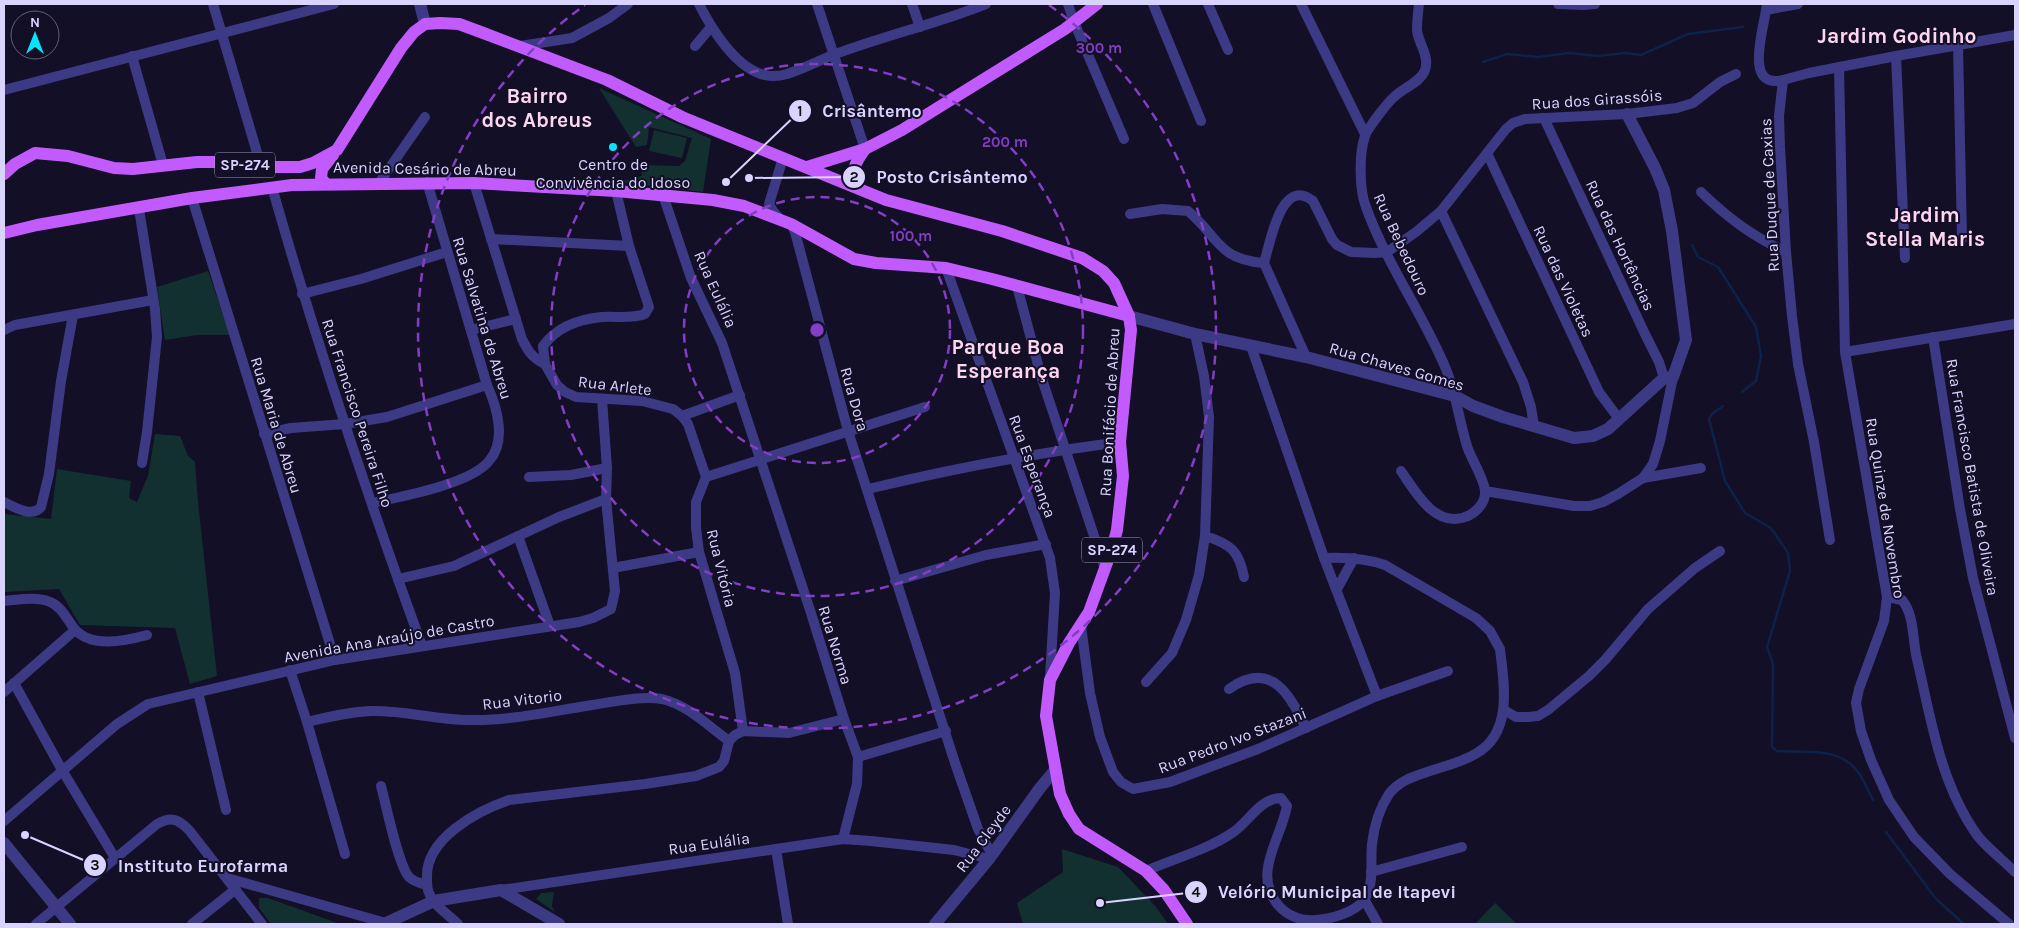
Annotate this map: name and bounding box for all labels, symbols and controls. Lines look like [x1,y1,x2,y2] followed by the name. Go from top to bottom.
[10,10,60,60] north arrow
[30,14,40,31] text: N
[1818,24,1976,48] district label: Jardim Godinho
[1076,39,1122,57] text: 300 m
[482,84,592,132] district label: Bairro dos Abreus
[1531,85,1663,114] street label: Rua dos Girassóis
[788,94,932,127] callout: Crisântemo
[822,100,922,122] text: Crisântemo
[797,102,803,120] text: 1
[1756,118,1783,272] street label: Rua Duque de Caxias
[982,133,1028,151] text: 200 m
[607,141,619,153] marker: Centro de Convivência do Idoso
[215,152,275,178] road number: SP-274
[536,155,690,192] place label: Centro de Convivência do Idoso
[333,157,517,180] street label: Avenida Cesário de Abreu
[841,161,1038,194] callout: Posto Crisântemo
[876,166,1028,188] text: Posto Crisântemo
[849,168,859,186] text: 2
[1582,177,1659,314] street label: Rua das Hortências
[1370,190,1433,298] street label: Rua Bebedouro
[1865,203,1985,251] district label: Jardim Stella Maris
[1529,222,1598,340] street label: Rua das Violetas
[890,227,932,245] text: 100 m
[449,235,516,402] street label: Rua Salvatina de Abreu
[690,248,741,331] street label: Rua Eulália
[318,316,397,510] street label: Rua Francisco Pereira Filho
[808,321,826,339] centre of rings
[1096,327,1123,497] street label: Rua Bonifácio de Abreu
[952,335,1064,383] district label: Parque Boa Esperança
[1327,338,1467,395] street label: Rua Chaves Gomes
[247,355,306,496] street label: Rua Maria de Abreu
[1942,357,2003,597] street label: Rua Francisco Batista de Oliveira
[836,365,873,433] street label: Rua Dora
[577,372,653,399] street label: Rua Arlete
[1005,412,1060,520] street label: Rua Esperança
[1862,416,1909,600] street label: Rua Quinze de Novembro
[703,527,740,609] street label: Rua Vitória
[1082,538,1142,562] road number: SP-274
[815,603,856,687] street label: Rua Norma
[282,611,496,666] street label: Avenida Ana Araújo de Castro
[481,685,563,714] street label: Rua Vitorio
[1155,703,1309,778] street label: Rua Pedro Ivo Stazani
[952,801,1015,876] street label: Rua Cleyde
[667,828,751,859] street label: Rua Eulália
[83,849,298,882] callout: Instituto Eurofarma
[118,855,288,877] text: Instituto Eurofarma
[90,856,100,874] text: 3
[1183,875,1467,908] callout: Velório Municipal de Itapevi
[1218,881,1456,903] text: Velório Municipal de Itapevi
[1192,883,1201,901] text: 4

